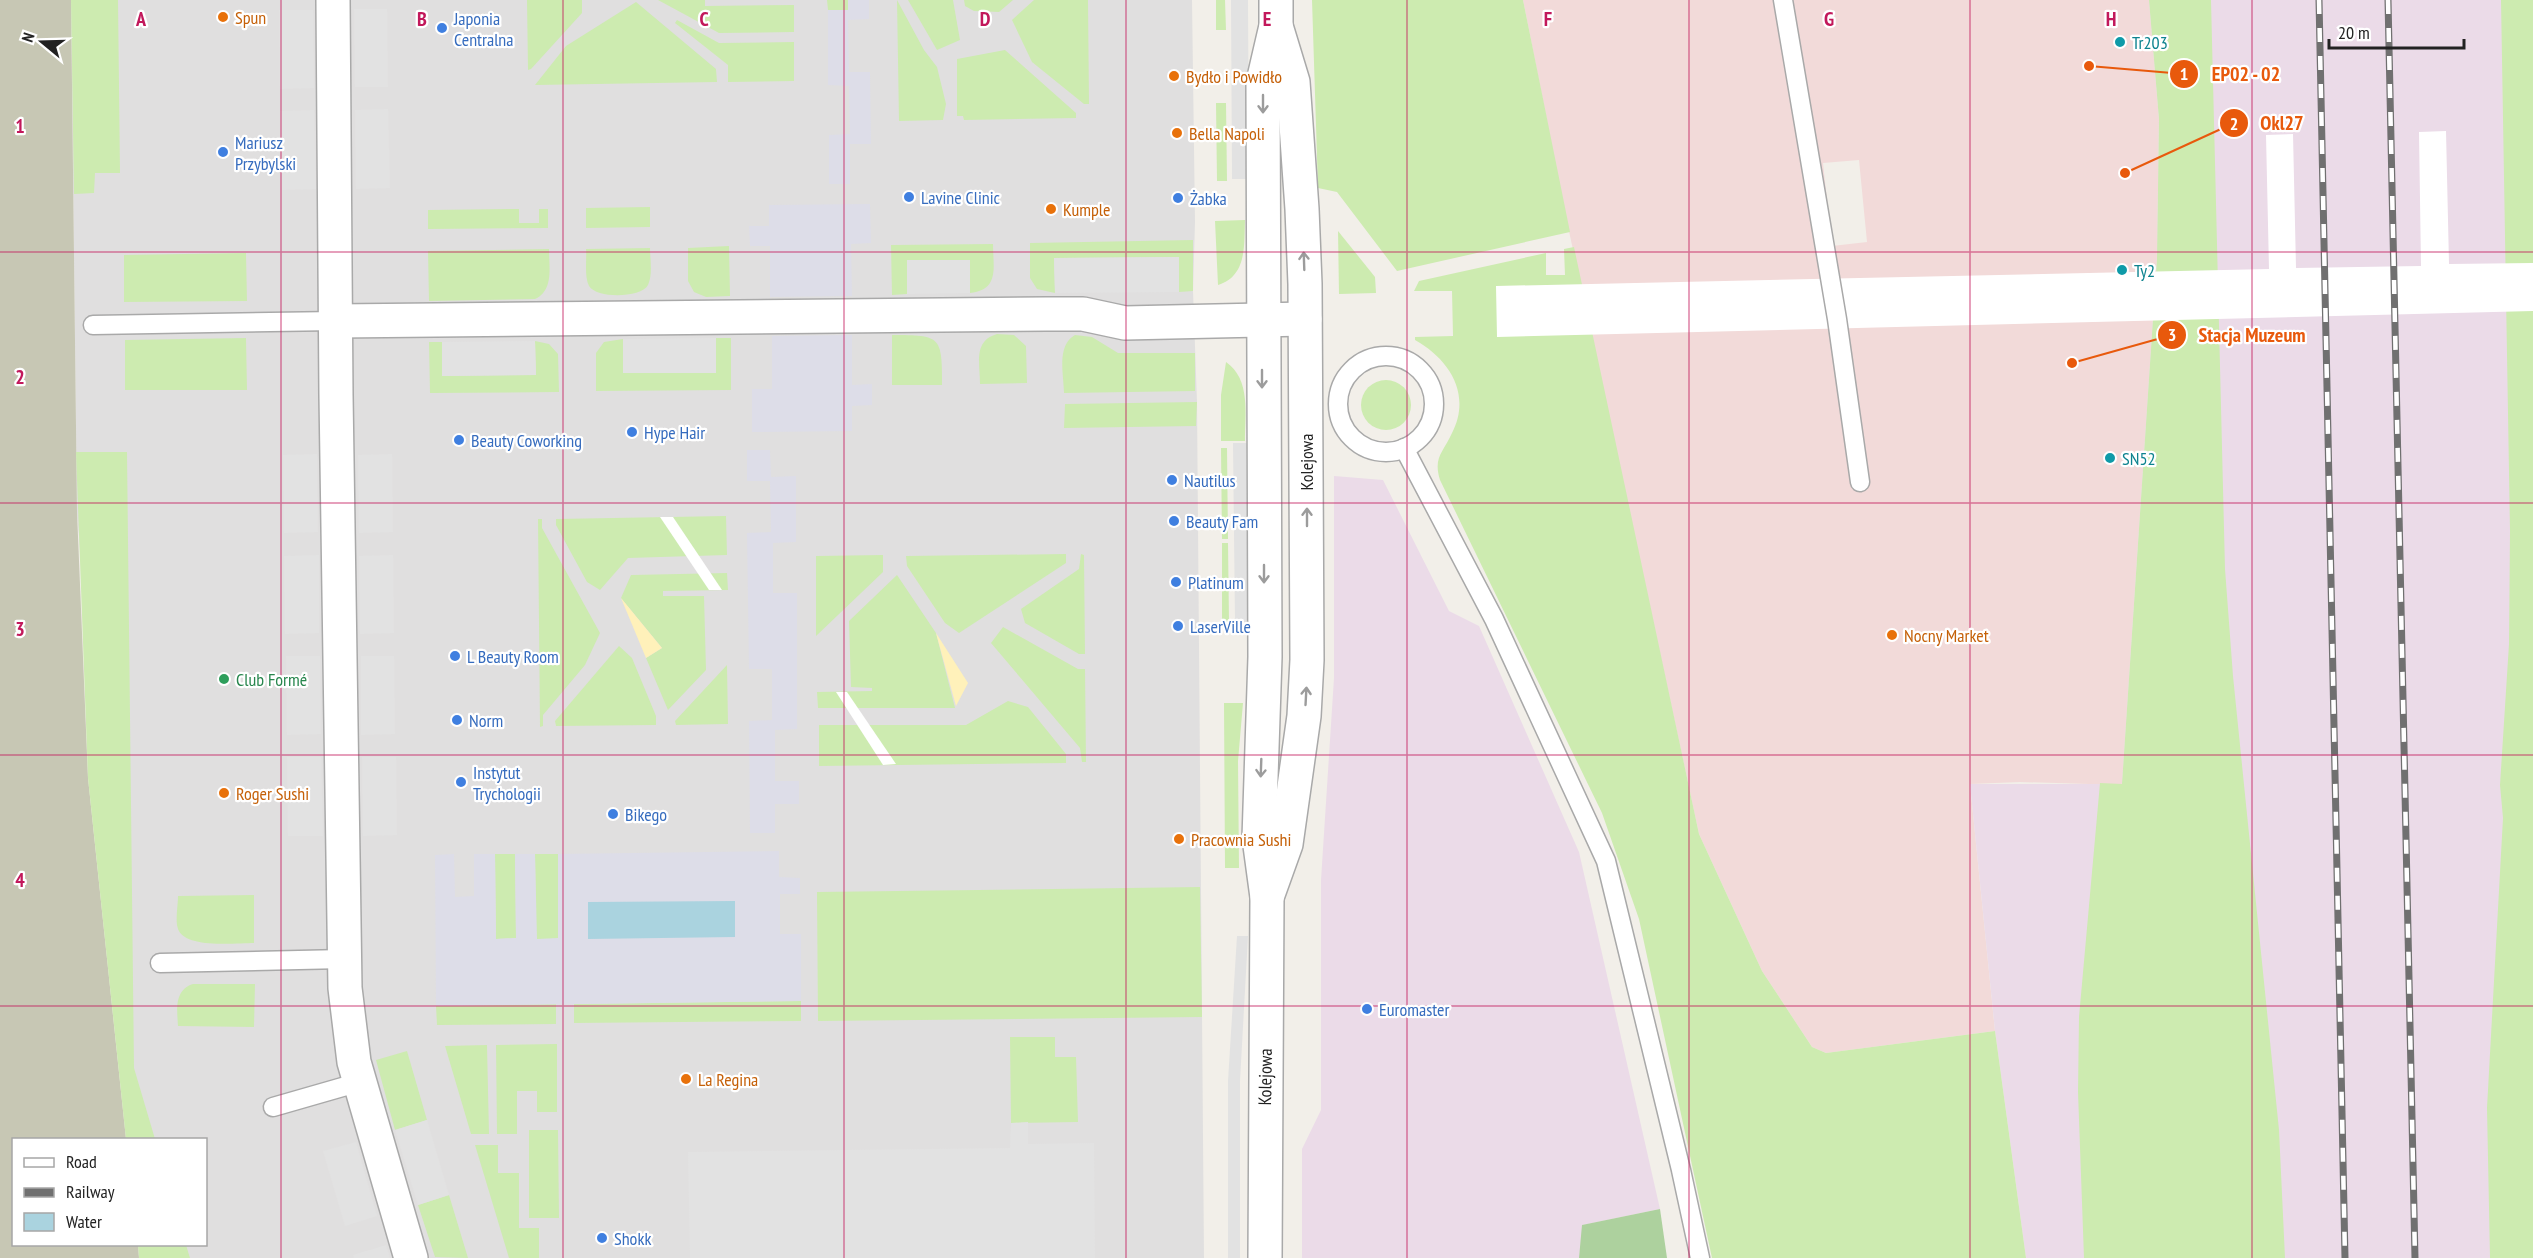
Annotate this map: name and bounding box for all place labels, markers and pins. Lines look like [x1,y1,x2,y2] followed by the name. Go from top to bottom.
[235,6,266,29] place label: Spun
[453,7,513,51] place label: Japonia Centralna
[216,10,230,24] marker: Spun
[435,21,449,35] marker: Japonia Centralna
[2132,31,2168,54] place label: Tr203
[2113,35,2127,49] marker: Tr203
[2169,55,2294,93] callout: EP02 - 02
[1186,65,1282,88] place label: Bydło i Powidło
[1167,69,1181,83] marker: Bydło i Powidło
[2219,104,2316,142] callout: Okl27
[1189,122,1265,145] place label: Bella Napoli
[1170,126,1184,140] marker: Bella Napoli
[235,131,296,175] place label: Mariusz Przybylski
[216,145,230,159] marker: Mariusz Przybylski
[921,186,1001,209] place label: Lavine Clinic
[1190,187,1227,210] place label: Żabka
[902,190,916,204] marker: Lavine Clinic
[1171,191,1185,205] marker: Żabka
[1063,198,1110,221] place label: Kumple
[1044,202,1058,216] marker: Kumple
[2134,259,2155,282] place label: Ty2
[2115,263,2129,277] marker: Ty2
[2157,316,2318,354] callout: Stacja Muzeum
[644,421,705,444] place label: Hype Hair
[625,425,639,439] marker: Hype Hair
[471,429,582,452] place label: Beauty Coworking
[452,433,466,447] marker: Beauty Coworking
[2122,447,2156,470] place label: SN52
[2103,451,2117,465] marker: SN52
[1184,469,1236,492] place label: Nautilus
[1165,473,1179,487] marker: Nautilus
[1186,510,1258,533] place label: Beauty Fam
[1167,514,1181,528] marker: Beauty Fam
[1188,571,1244,594] place label: Platinum
[1169,575,1183,589] marker: Platinum
[1190,615,1251,638] place label: LaserVille
[1171,619,1185,633] marker: LaserVille
[1904,624,1989,647] place label: Nocny Market
[1885,628,1899,642] marker: Nocny Market
[467,645,559,668] place label: L Beauty Room
[448,649,462,663] marker: L Beauty Room
[236,668,307,691] place label: Club Formé
[217,672,231,686] marker: Club Formé
[469,709,503,732] place label: Norm
[450,713,464,727] marker: Norm
[473,761,541,805] place label: Instytut Trychologii
[454,775,468,789] marker: Instytut Trychologii
[236,782,309,805] place label: Roger Sushi
[217,786,231,800] marker: Roger Sushi
[625,803,667,826] place label: Bikego
[606,807,620,821] marker: Bikego
[1191,828,1291,851] place label: Pracownia Sushi
[1172,832,1186,846] marker: Pracownia Sushi
[1379,998,1449,1021] place label: Euromaster
[1360,1002,1374,1016] marker: Euromaster
[698,1068,758,1091] place label: La Regina
[679,1072,693,1086] marker: La Regina
[614,1227,651,1250] place label: Shokk
[595,1231,609,1245] marker: Shokk

